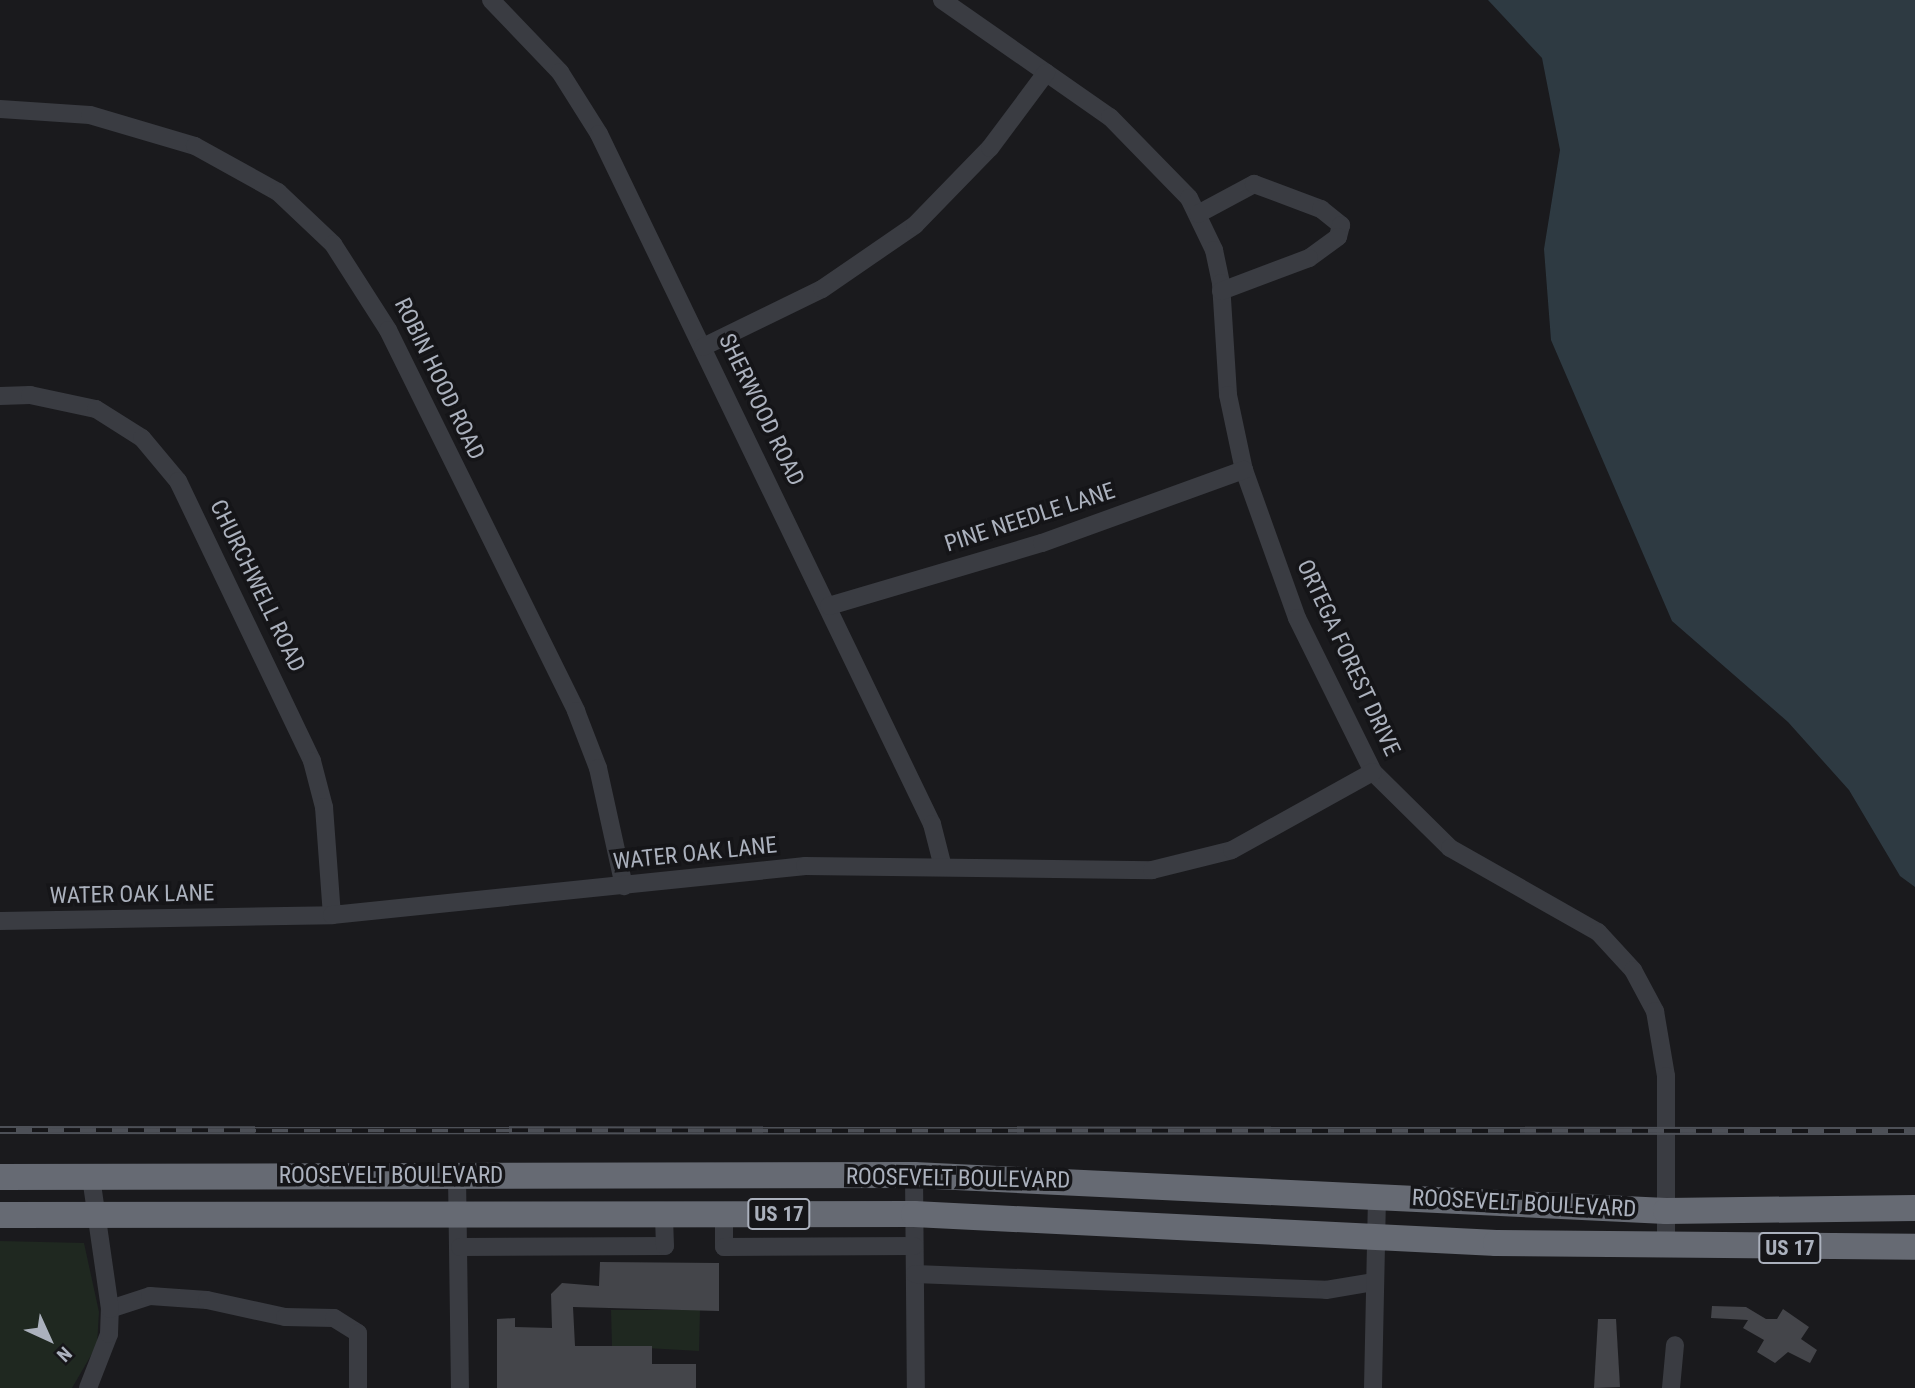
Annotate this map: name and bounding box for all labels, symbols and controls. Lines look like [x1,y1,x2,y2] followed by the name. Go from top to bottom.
[388,294,490,464] street label: ROBIN HOOD ROAD
[712,330,810,490] street label: SHERWOOD ROAD
[941,477,1119,559] street label: PINE NEEDLE LANE
[203,495,311,677] street label: CHURCHWELL ROAD
[1290,555,1406,761] street label: ORTEGA FOREST DRIVE
[612,832,778,876] street label: WATER OAK LANE
[50,880,214,910] street label: WATER OAK LANE
[279,1162,503,1190] street label: ROOSEVELT BOULEVARD
[845,1163,1071,1195] street label: ROOSEVELT BOULEVARD
[1411,1184,1637,1224] street label: ROOSEVELT BOULEVARD
[746,1196,812,1232] road number: US 17
[1757,1230,1823,1266] road number: US 17
[14,1304,84,1374] north arrow
[52,1342,76,1366] text: N

